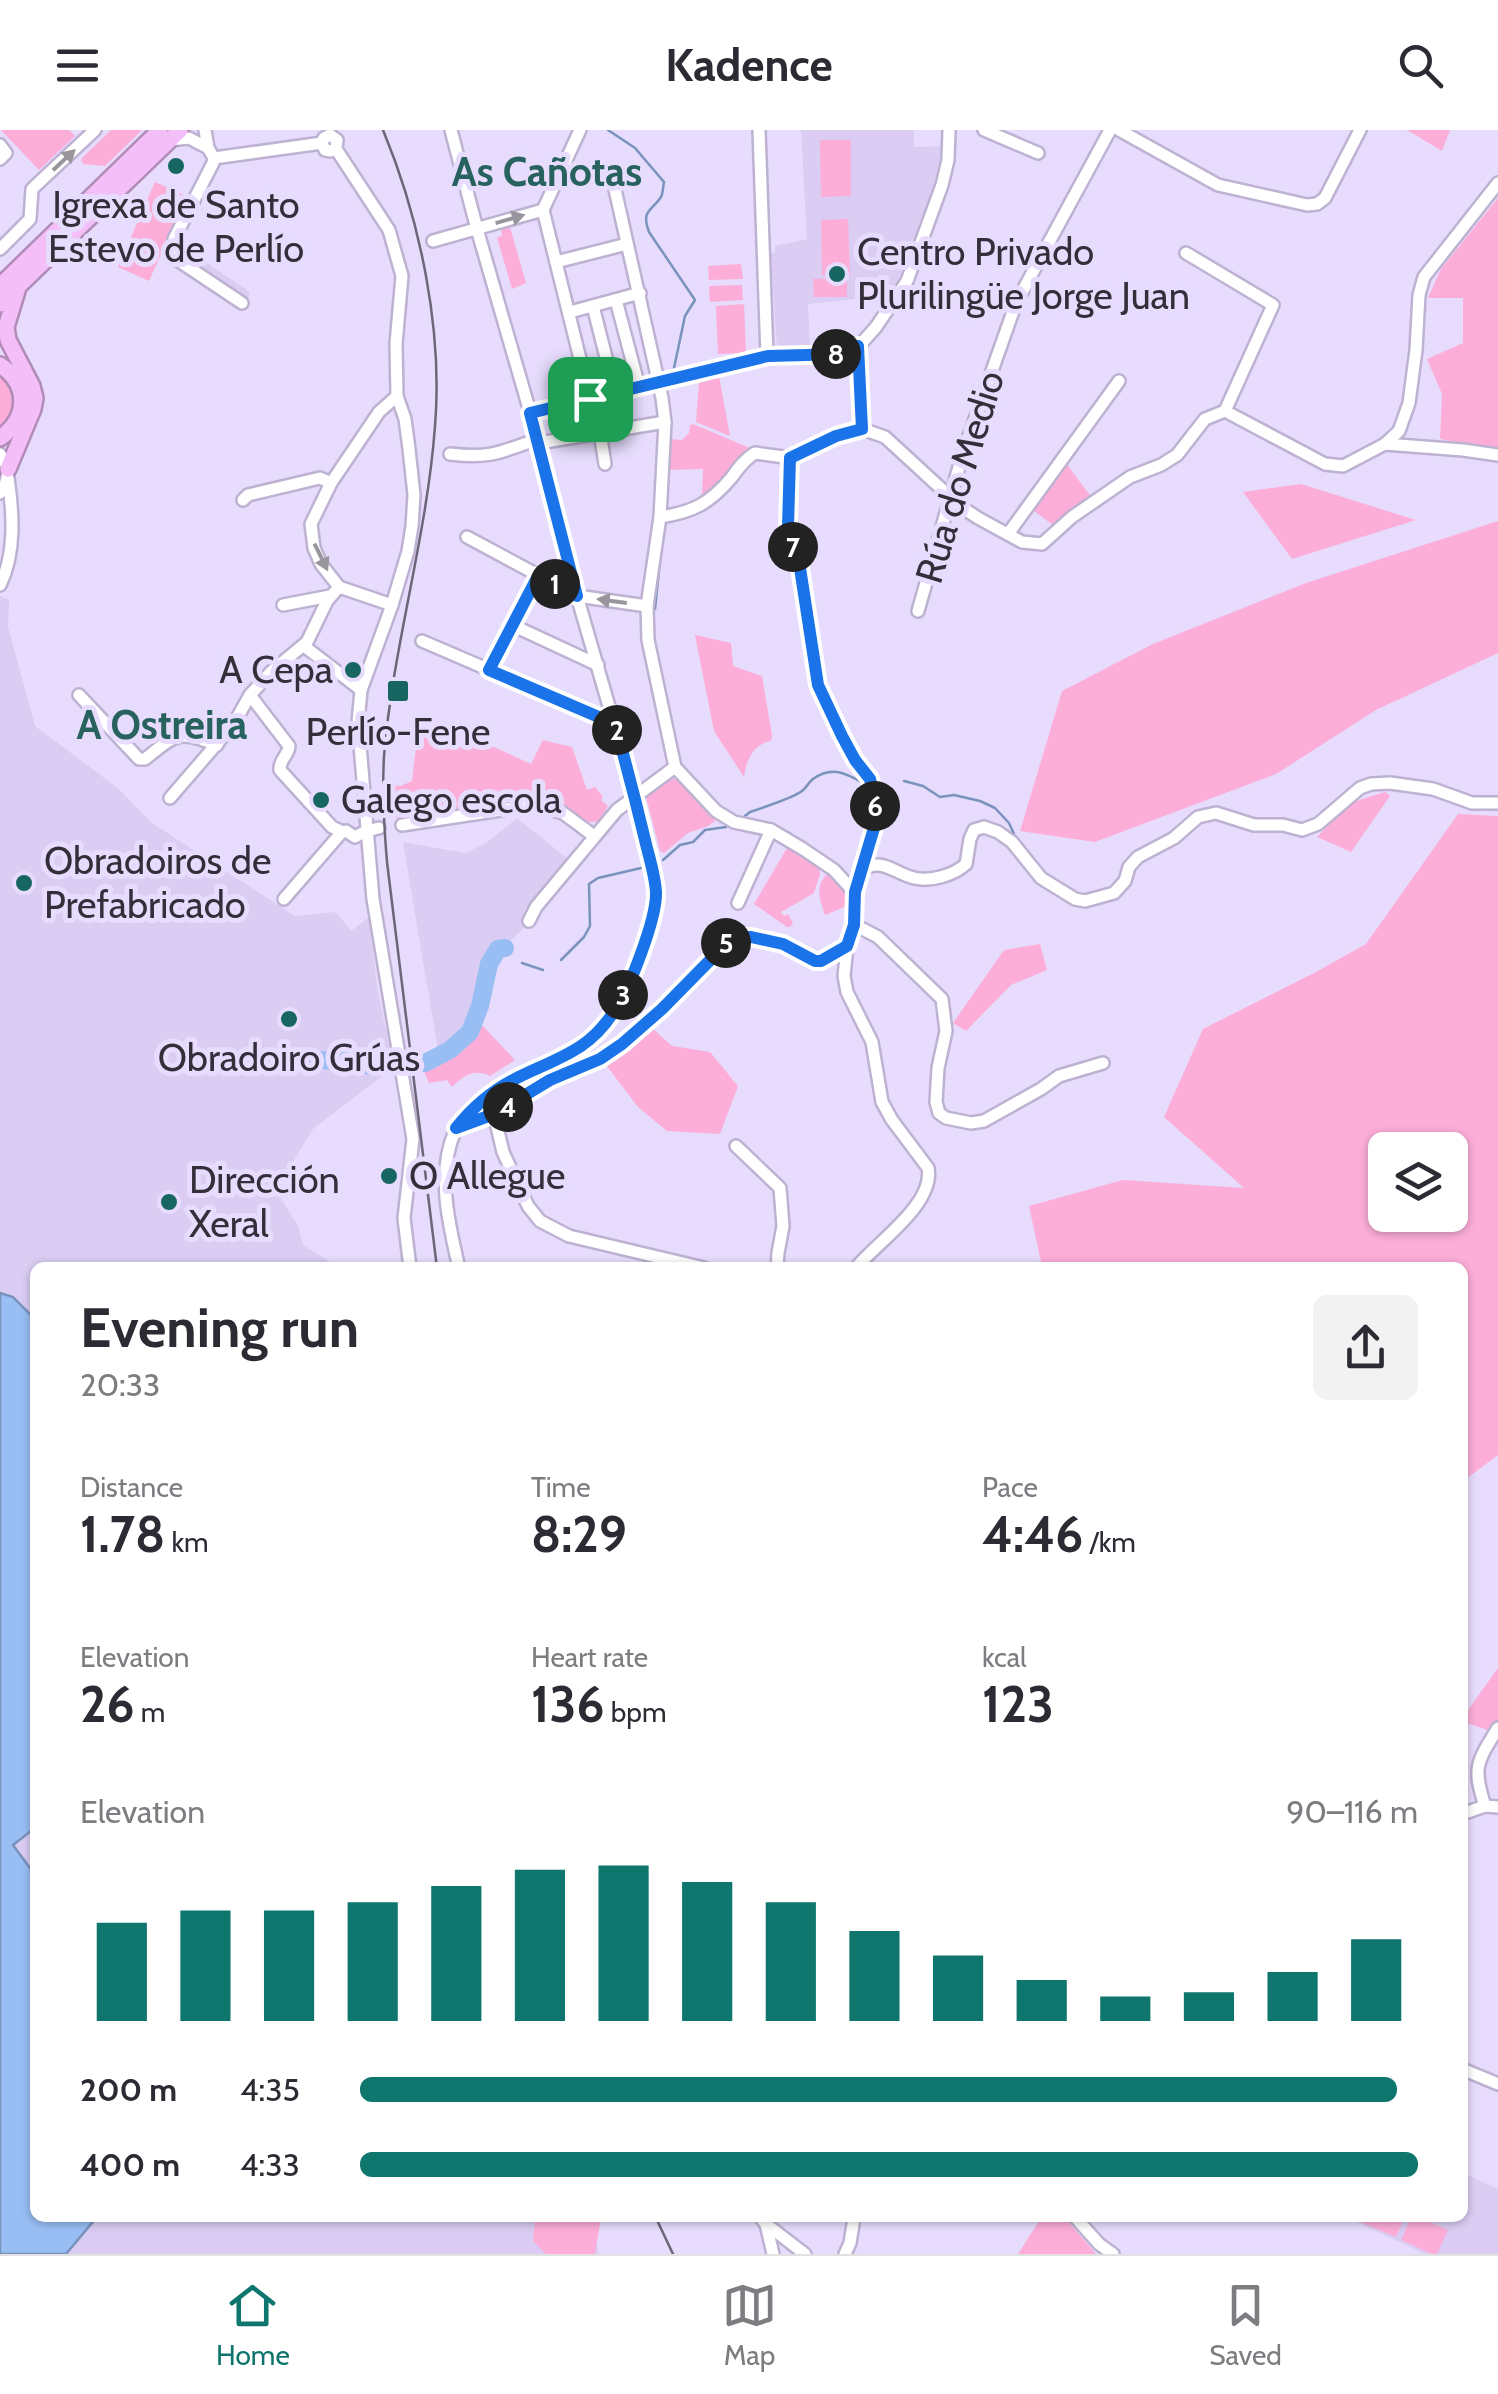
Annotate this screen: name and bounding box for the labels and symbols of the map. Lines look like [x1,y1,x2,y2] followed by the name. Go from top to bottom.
[452,147,642,196] district label: As Cañotas
[51,148,75,171] one-way arrow
[165,155,187,177] marker: Igrexa de Santo Estevo de Perlío
[48,181,304,272] place label: Igrexa de Santo Estevo de Perlío
[495,211,526,227] one-way arrow
[857,228,1190,319] place label: Centro Privado Plurilingüe Jorge Juan
[826,263,848,285] marker: Centro Privado Plurilingüe Jorge Juan
[811,329,861,379] pin: 8
[548,357,633,442] pin
[905,365,1014,589] street label: Rúa do Medio
[768,522,818,572] pin: 7
[312,543,329,572] one-way arrow
[530,559,580,609] pin: 1
[596,593,628,609] one-way arrow
[219,646,333,693] place label: A Cepa
[342,659,364,681] marker: A Cepa
[385,678,411,704] marker: Perlío-Fene
[77,700,247,749] district label: A Ostreira
[592,705,642,755] pin: 2
[305,708,491,755] place label: Perlío-Fene
[341,776,562,823] place label: Galego escola
[850,781,900,831] pin: 6
[310,789,332,811] marker: Galego escola
[44,837,271,928] place label: Obradoiros de Prefabricado
[13,872,35,894] marker: Obradoiros de Prefabricado
[701,918,751,968] pin: 5
[598,970,648,1020] pin: 3
[278,1008,300,1030] marker: Obradoiro Grúas
[158,1034,420,1081] place label: Obradoiro Grúas
[483,1082,533,1132] pin: 4
[409,1152,565,1199] place label: O Allegue
[189,1156,340,1247] place label: Dirección Xeral
[378,1165,400,1187] marker: O Allegue
[158,1191,180,1213] marker: Dirección Xeral

